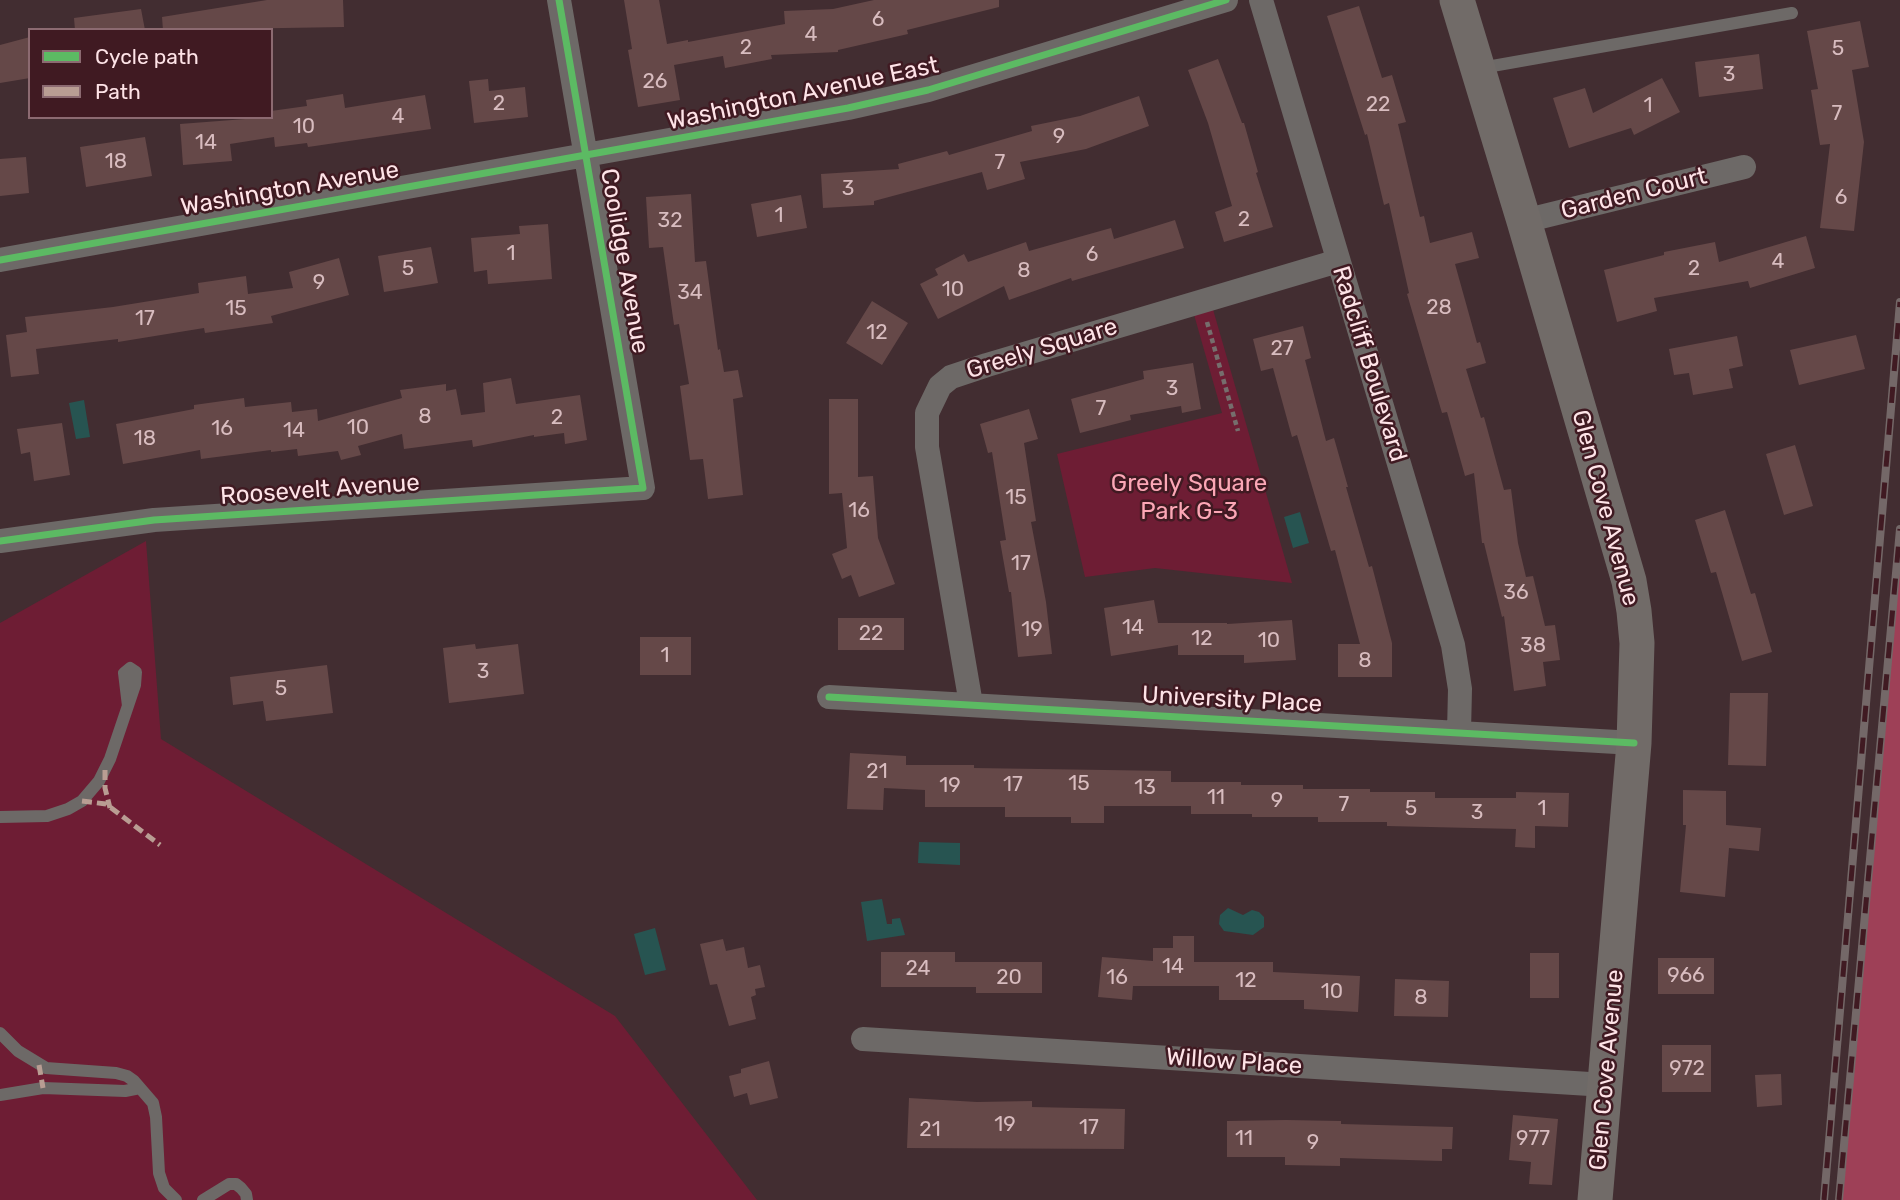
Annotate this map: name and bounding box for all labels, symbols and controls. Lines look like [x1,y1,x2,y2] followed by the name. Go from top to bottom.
[872,7,884,33] house number: 6
[804,22,818,48] house number: 4
[28,28,273,119] legend
[740,35,752,61] house number: 2
[1832,36,1844,62] house number: 5
[95,44,199,69] text: Cycle path
[665,51,941,137] street label: Washington Avenue East
[1723,62,1735,88] house number: 3
[643,69,667,95] house number: 26
[95,79,141,104] text: Path
[493,91,505,117] house number: 2
[1366,92,1390,118] house number: 22
[1644,93,1652,119] house number: 1
[1832,101,1842,127] house number: 7
[391,104,405,130] house number: 4
[293,114,315,140] house number: 10
[1053,124,1065,150] house number: 9
[195,130,217,156] house number: 14
[105,149,127,175] house number: 18
[995,150,1005,176] house number: 7
[179,156,401,222] street label: Washington Avenue
[1558,162,1710,226] street label: Garden Court
[594,166,654,356] street label: Coolidge Avenue
[842,176,854,202] house number: 3
[1835,185,1847,211] house number: 6
[775,203,783,229] house number: 1
[1238,207,1250,233] house number: 2
[658,208,682,234] house number: 32
[507,241,515,267] house number: 1
[1086,242,1098,268] house number: 6
[1771,249,1785,275] house number: 4
[402,256,414,282] house number: 5
[1688,256,1700,282] house number: 2
[1017,258,1031,284] house number: 8
[1326,263,1412,465] street label: Radcliff Boulevard
[313,270,325,296] house number: 9
[942,277,964,303] house number: 10
[677,280,703,306] house number: 34
[1426,295,1452,321] house number: 28
[225,296,247,322] house number: 15
[135,306,155,332] house number: 17
[963,312,1121,386] street label: Greely Square
[866,320,888,346] house number: 12
[1270,336,1294,362] house number: 27
[1166,376,1178,402] house number: 3
[1096,396,1106,422] house number: 7
[418,404,432,430] house number: 8
[551,405,563,431] house number: 2
[1565,407,1645,609] street label: Glen Cove Avenue
[347,415,369,441] house number: 10
[211,416,233,442] house number: 16
[283,418,305,444] house number: 14
[134,426,156,452] house number: 18
[219,469,421,511] street label: Roosevelt Avenue
[1111,470,1267,526] park label: Greely Square Park G-3
[1005,485,1027,511] house number: 15
[848,498,870,524] house number: 16
[1011,551,1031,577] house number: 17
[1503,580,1529,606] house number: 36
[1122,615,1144,641] house number: 14
[1021,617,1043,643] house number: 19
[859,621,883,647] house number: 22
[1191,626,1213,652] house number: 12
[1258,628,1280,654] house number: 10
[1520,633,1546,659] house number: 38
[661,643,669,669] house number: 1
[1358,648,1372,674] house number: 8
[477,659,489,685] house number: 3
[275,676,287,702] house number: 5
[1141,681,1323,719] street label: University Place
[866,759,888,785] house number: 21
[1068,771,1090,797] house number: 15
[1003,772,1023,798] house number: 17
[939,773,961,799] house number: 19
[1134,775,1156,801] house number: 13
[1207,785,1225,811] house number: 11
[1271,788,1283,814] house number: 9
[1339,792,1349,818] house number: 7
[1405,796,1417,822] house number: 5
[1538,796,1546,822] house number: 1
[1471,800,1483,826] house number: 3
[1162,954,1184,980] house number: 14
[905,956,931,982] house number: 24
[1667,963,1705,989] house number: 966
[996,965,1022,991] house number: 20
[1106,965,1128,991] house number: 16
[1235,968,1257,994] house number: 12
[1584,968,1630,1172] street label: Glen Cove Avenue
[1321,979,1343,1005] house number: 10
[1414,985,1428,1011] house number: 8
[1165,1043,1303,1081] street label: Willow Place
[1669,1056,1705,1082] house number: 972
[994,1112,1016,1138] house number: 19
[1079,1115,1099,1141] house number: 17
[919,1117,941,1143] house number: 21
[1235,1126,1253,1152] house number: 11
[1516,1126,1550,1152] house number: 977
[1307,1130,1319,1156] house number: 9

